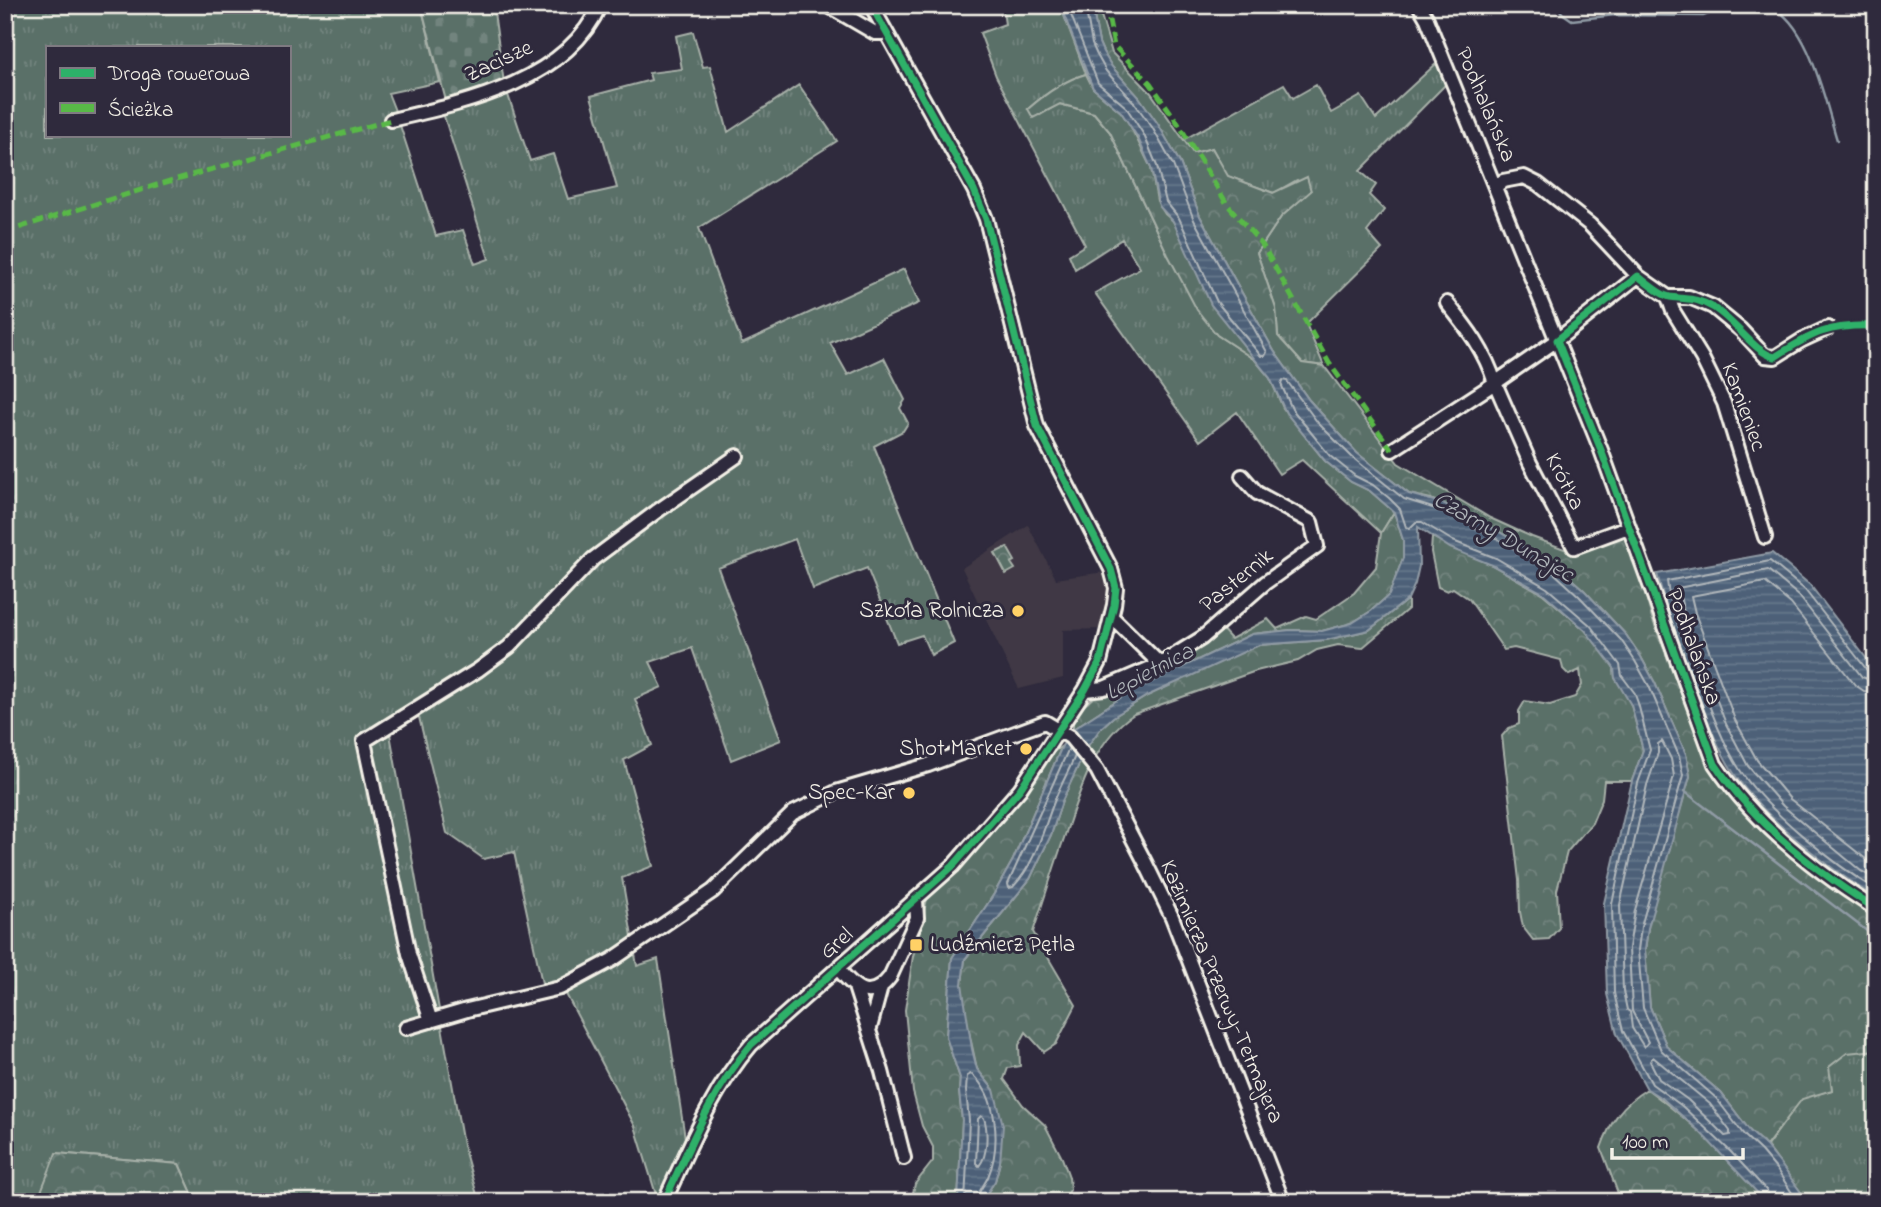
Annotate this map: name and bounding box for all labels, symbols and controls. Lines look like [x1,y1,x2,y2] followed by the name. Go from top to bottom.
[460,32,539,92] street label: Zacisze
[1446,42,1524,168] street label: Podhalańska
[46,46,290,136] legend
[107,60,250,92] text: Droga rowerowa
[108,96,173,126] text: Ścieżka
[1712,358,1774,457] street label: Kamieniec
[1536,448,1592,516] street label: Krótka
[1426,484,1581,593] water label: Czarny Dunajec
[1193,540,1282,621] street label: Pasternik
[1657,584,1729,710] street label: Podhalańska
[859,595,1004,628] place label: Szkoła Rolnicza
[1010,603,1026,619] marker: Szkoła Rolnicza
[1100,635,1201,711] water label: Lepietnica
[899,733,1012,766] place label: Shot Market
[1018,741,1034,757] marker: Shot Market
[808,777,896,810] place label: Spec-Kar
[901,785,917,801] marker: Spec-Kar
[1149,855,1292,1130] street label: Kazimierza Przerwy-Tetmajera
[813,920,861,968] street label: Grel
[930,929,1075,962] place label: Ludźmierz Pętla
[908,937,924,953] marker: Ludźmierz Pętla
[1612,1116,1743,1160] scale bar
[1622,1128,1668,1158] text: 100 m

